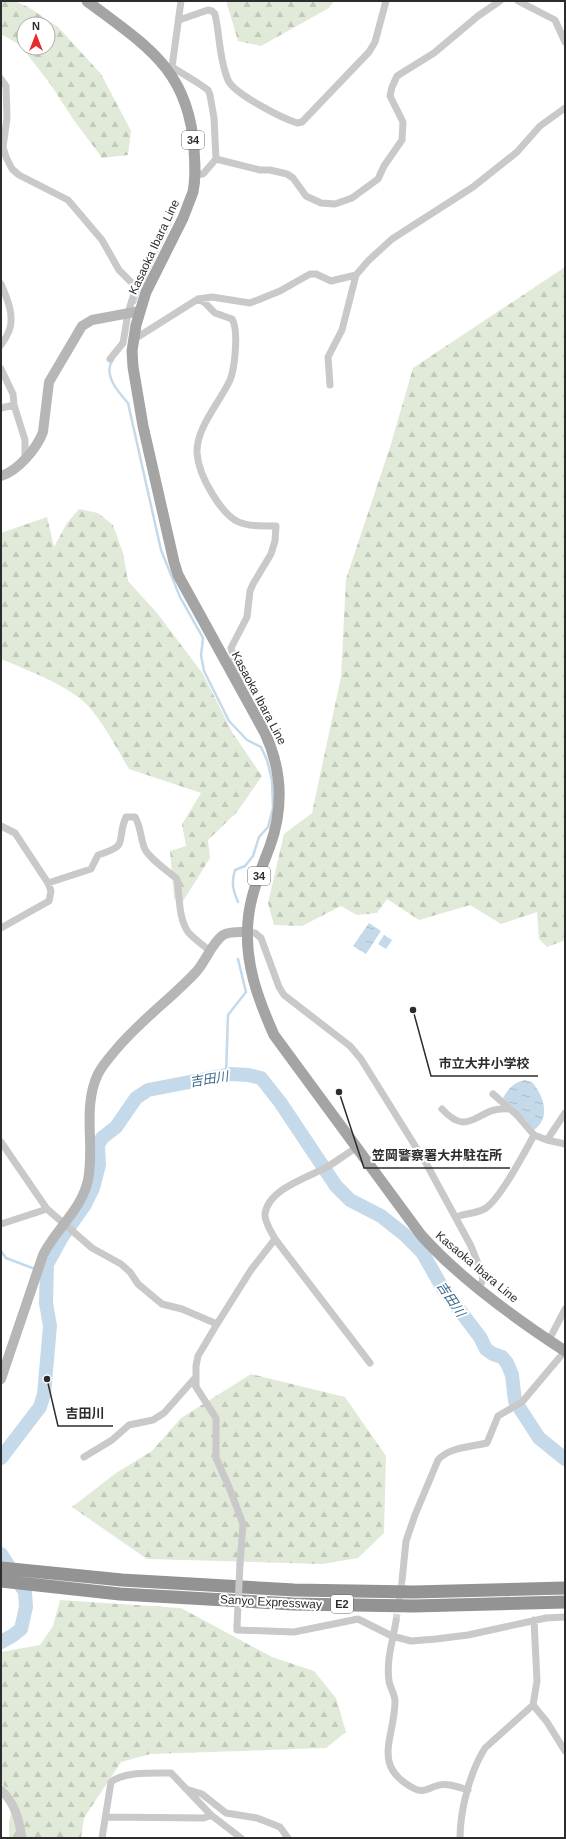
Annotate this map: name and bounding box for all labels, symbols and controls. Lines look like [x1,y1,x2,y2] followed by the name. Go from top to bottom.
[16,16,56,56] north arrow
[32,20,40,32] text: N
[182,131,204,149] road number: 34
[126,197,182,297] street label: Kasaoka Ibara Line
[229,649,290,747] street label: Kasaoka Ibara Line
[248,867,270,885] road number: 34
[431,1051,538,1076] callout: 市立大井小学校
[438,1056,530,1071] text: 市立大井小学校
[189,1068,231,1089] water label: 吉田川
[364,1143,510,1168] callout: 笠岡警察署大井駐在所
[372,1148,502,1163] text: 笠岡警察署大井駐在所
[433,1228,521,1306] street label: Kasaoka Ibara Line
[434,1279,469,1321] water label: 吉田川
[58,1401,113,1426] callout: 吉田川
[65,1406,105,1421] text: 吉田川
[220,1592,322,1612] street label: Sanyo Expressway
[331,1595,353,1613] road number: E2

